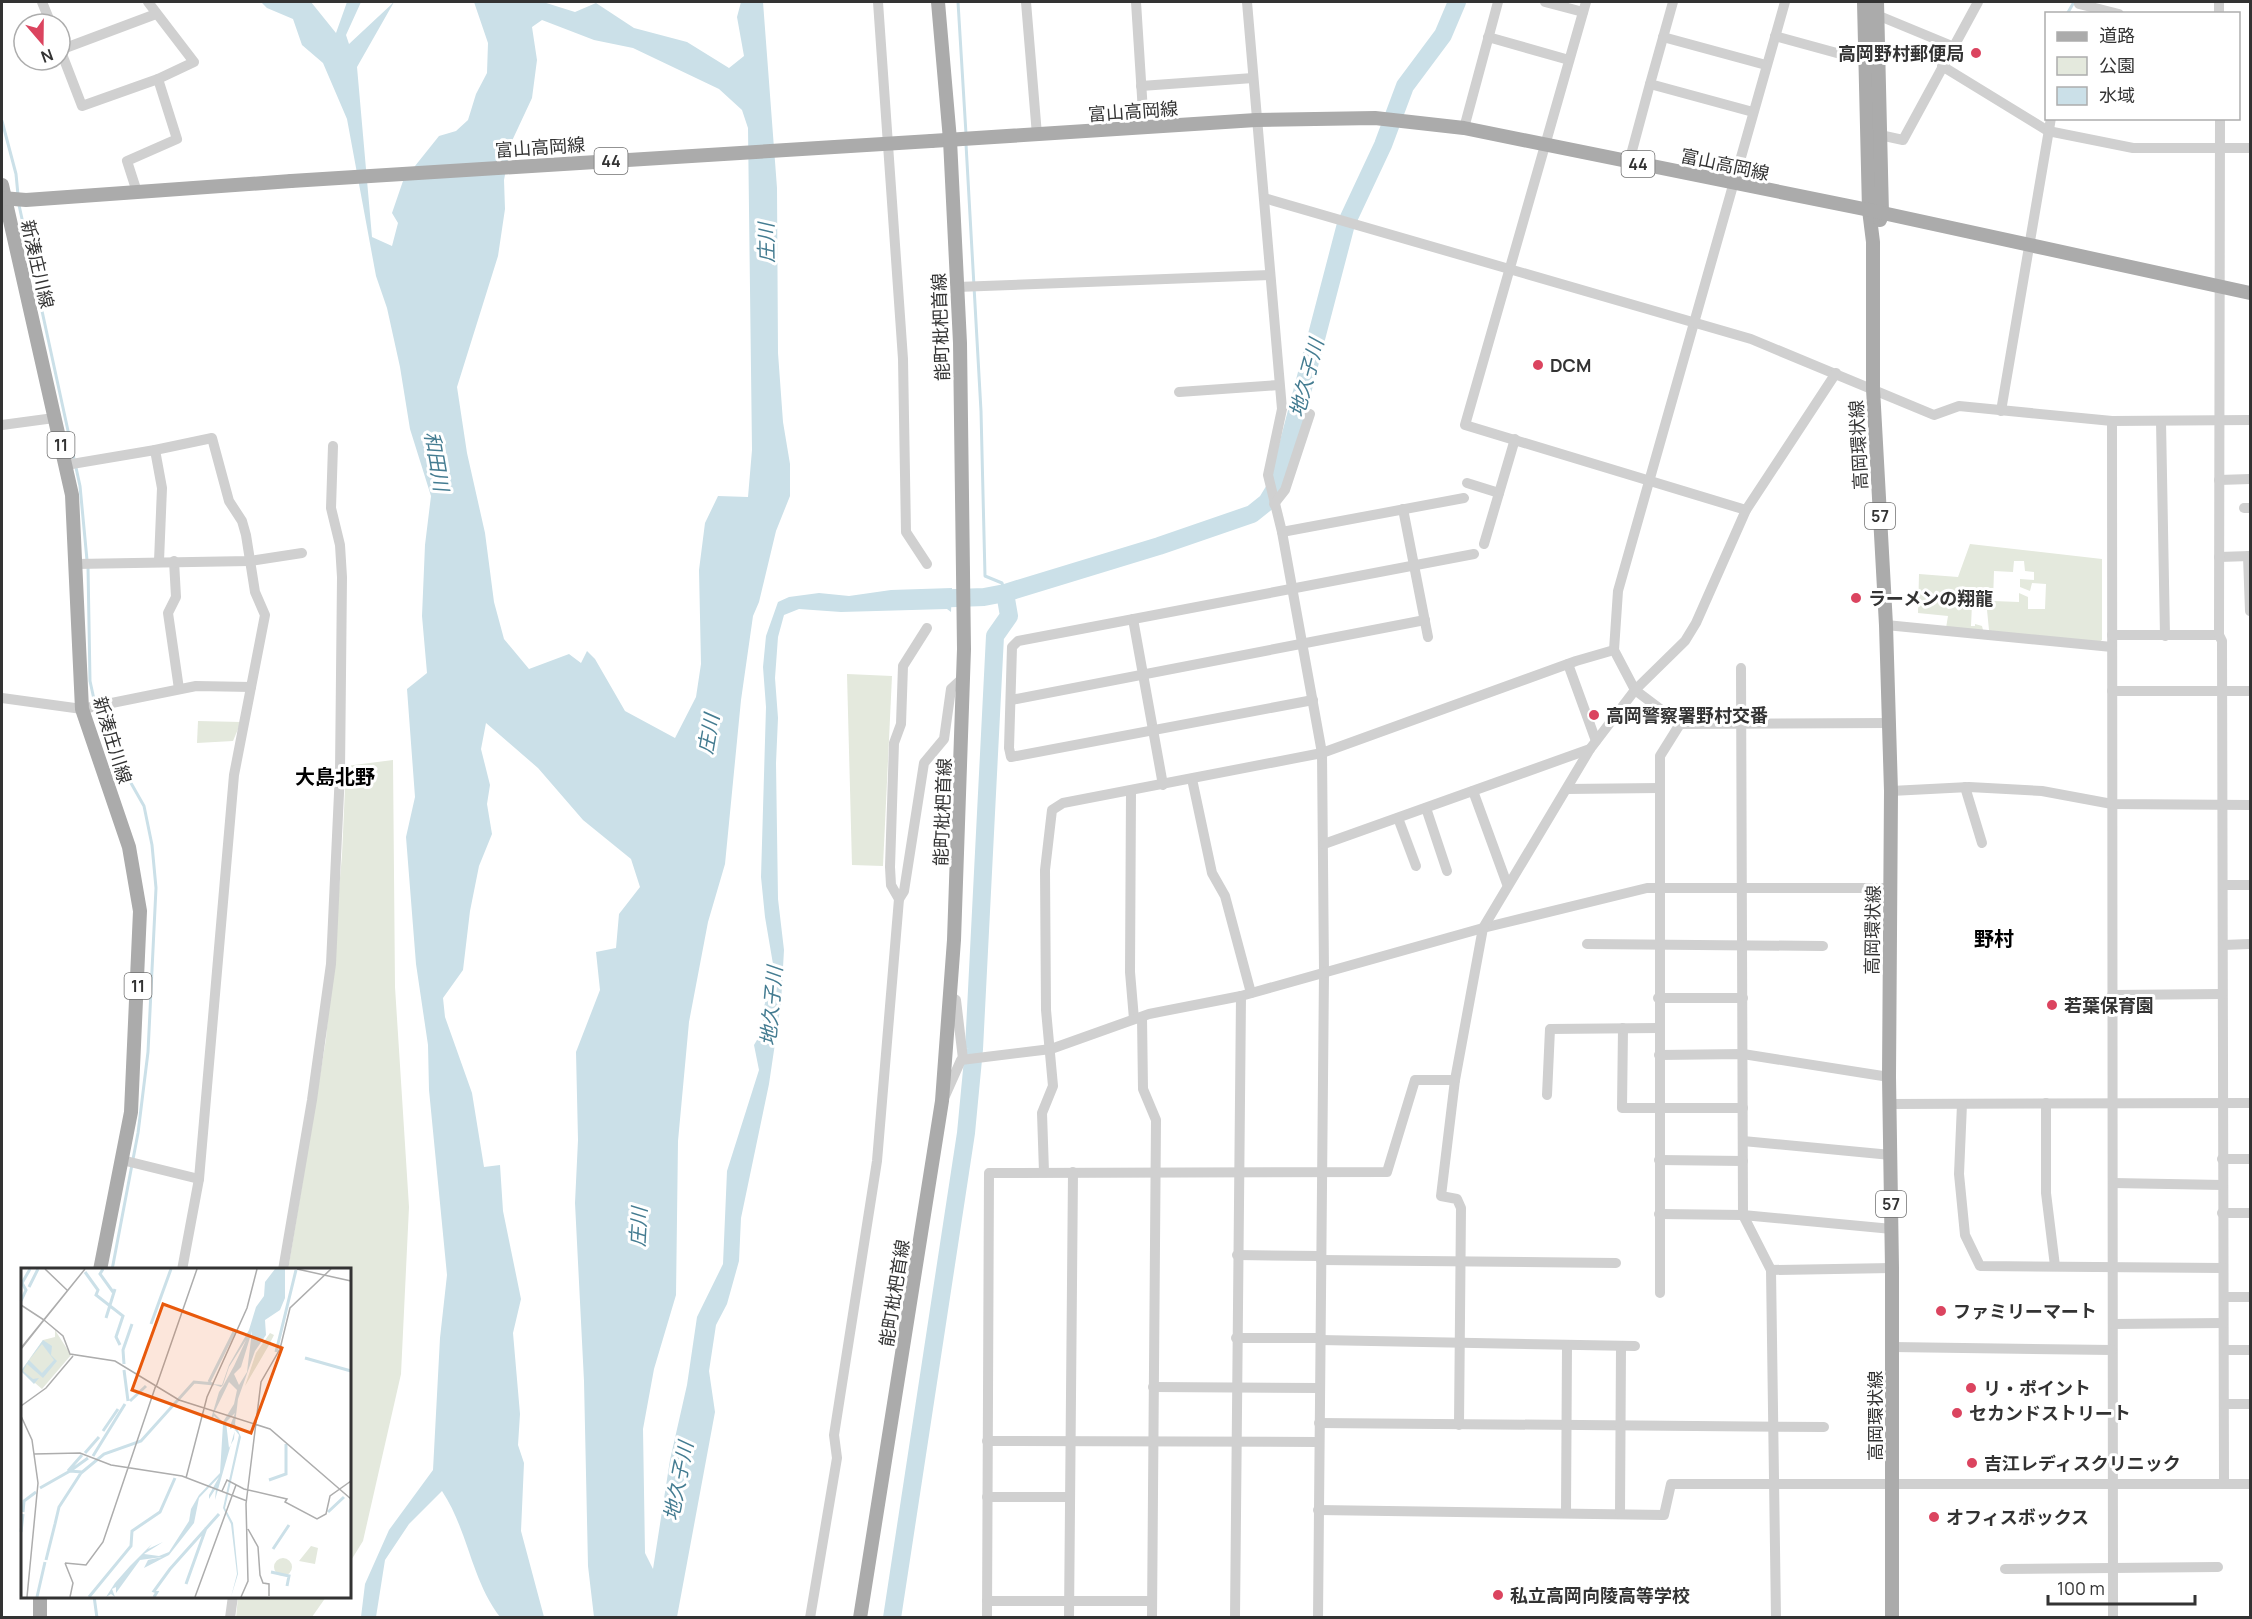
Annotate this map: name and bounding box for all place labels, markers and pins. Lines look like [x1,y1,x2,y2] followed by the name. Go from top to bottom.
[1838,41,1964,65] place label: 高岡野村郵便局
[1969,46,1983,60] marker: 高岡野村郵便局
[1550,353,1591,377] place label: DCM
[1531,358,1545,372] marker: DCM
[1868,586,1993,610] place label: ラーメンの翔龍
[1849,591,1863,605] marker: ラーメンの翔龍
[1606,703,1768,727] place label: 高岡警察署野村交番
[1587,708,1601,722] marker: 高岡警察署野村交番
[2064,993,2154,1017] place label: 若葉保育園
[2045,998,2059,1012] marker: 若葉保育園
[1953,1299,2097,1323] place label: ファミリーマート
[1934,1304,1948,1318] marker: ファミリーマート
[1983,1376,2091,1400] place label: リ・ポイント
[1964,1381,1978,1395] marker: リ・ポイント
[1969,1401,2131,1425] place label: セカンドストリート
[1950,1406,1964,1420] marker: セカンドストリート
[1984,1451,2181,1475] place label: 吉江レディスクリニック
[1965,1456,1979,1470] marker: 吉江レディスクリニック
[1946,1505,2089,1529] place label: オフィスボックス
[1927,1510,1941,1524] marker: オフィスボックス
[1510,1583,1690,1607] place label: 私立高岡向陵高等学校
[1491,1588,1505,1602] marker: 私立高岡向陵高等学校

